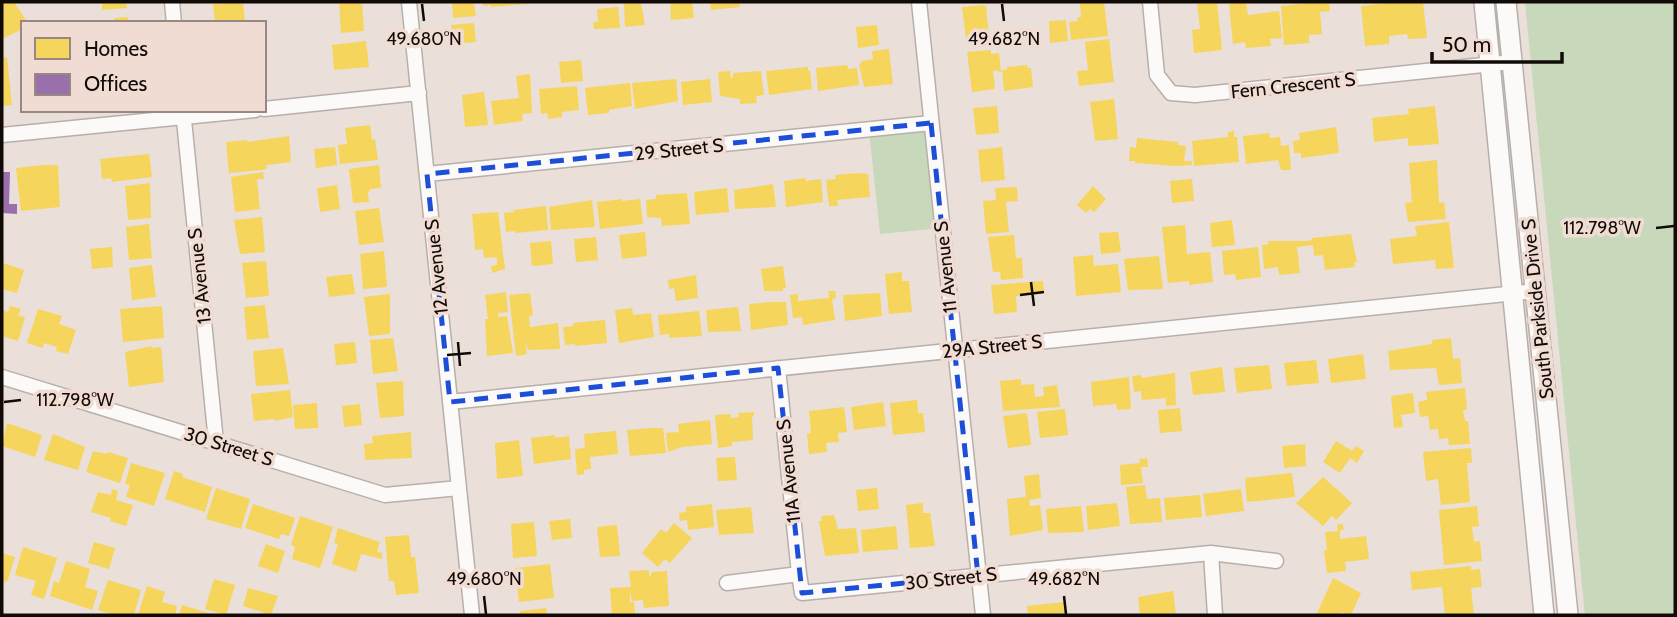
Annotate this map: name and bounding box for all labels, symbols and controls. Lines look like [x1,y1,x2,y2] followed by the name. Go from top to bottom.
[21,21,266,112] legend
[1432,21,1562,65] scale bar
[386,28,462,50] text: 49.680°N
[968,28,1040,50] text: 49.682°N
[1442,32,1491,57] text: 50 m
[84,36,148,61] text: Homes
[1230,68,1356,103] street label: Fern Crescent S
[84,71,148,96] text: Offices
[633,133,725,166] street label: 29 Street S
[1563,217,1641,239] text: 112.798°W
[420,218,453,316] street label: 12 Avenue S
[1517,218,1558,400] street label: South Parkside Drive S
[929,220,962,314] street label: 11 Avenue S
[183,227,216,325] street label: 13 Avenue S
[941,330,1043,363] street label: 29A Street S
[36,389,114,411] text: 112.798°W
[772,418,805,524] street label: 11A Avenue S
[181,422,276,471] street label: 30 Street S
[904,562,998,595] street label: 30 Street S
[446,568,522,590] text: 49.680°N
[1028,568,1100,590] text: 49.682°N

